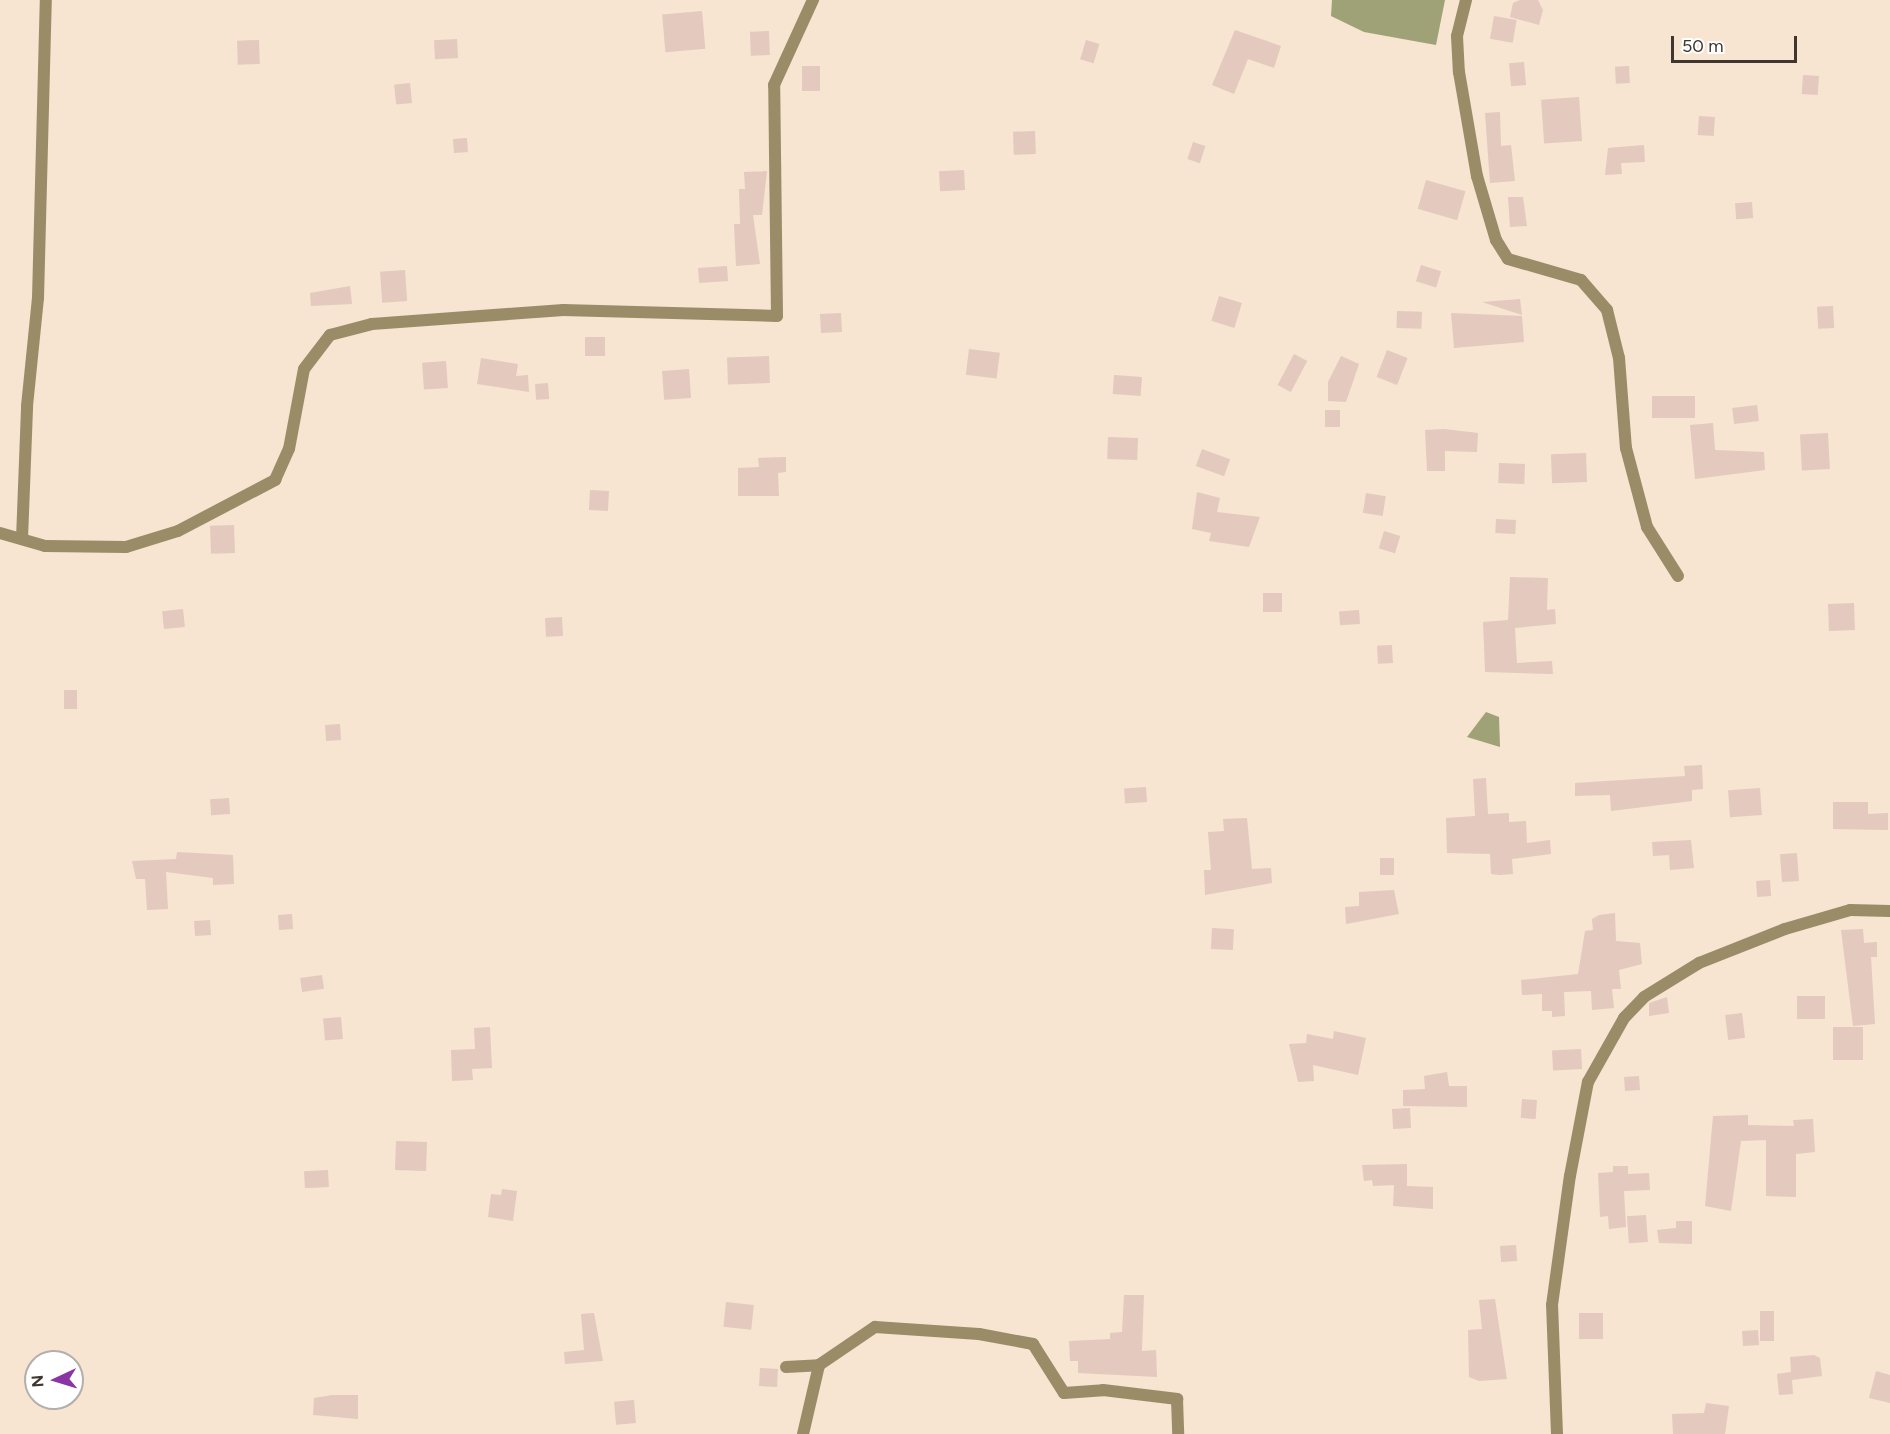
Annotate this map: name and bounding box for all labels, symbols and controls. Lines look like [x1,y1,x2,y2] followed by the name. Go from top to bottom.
[1674,24,1800,62] scale bar
[1682,35,1724,57] text: 50 m
[24,1350,84,1410] north arrow
[28,1374,47,1388] text: N

